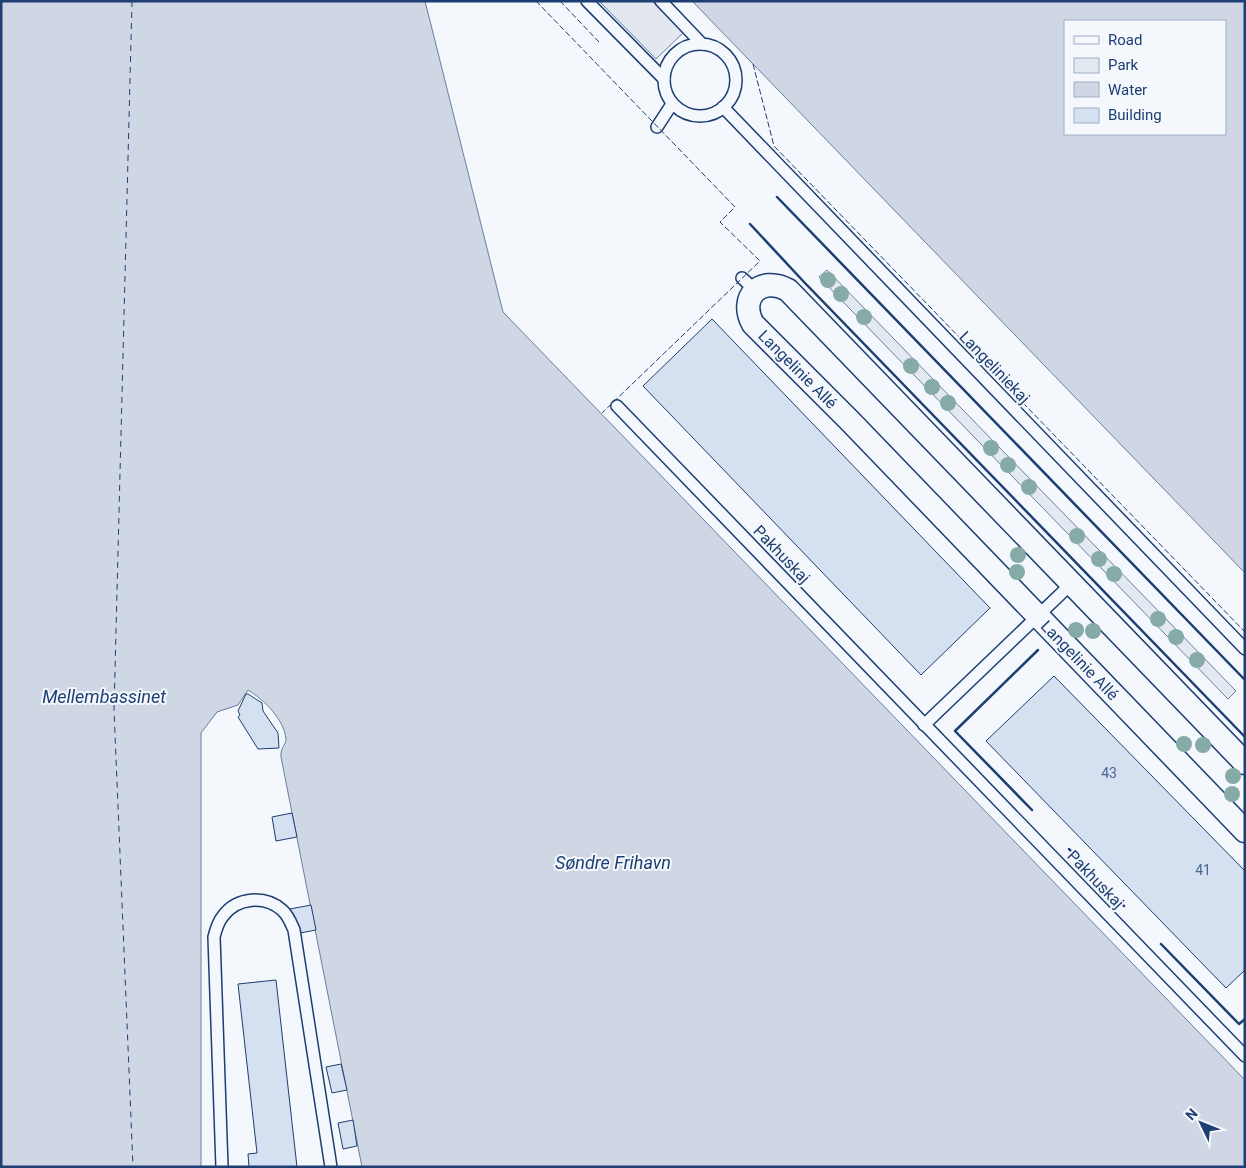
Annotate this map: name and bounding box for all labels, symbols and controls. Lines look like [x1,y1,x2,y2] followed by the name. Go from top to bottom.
[1064,20,1226,135] legend
[1108,31,1142,49] text: Road
[1108,56,1139,74] text: Park
[1108,81,1147,99] text: Water
[1108,106,1162,124] text: Building
[754,326,841,413] street label: Langelinie Allé
[955,327,1034,407] street label: Langeliniekaj
[749,521,814,587] street label: Pakhuskaj
[1037,617,1122,704] street label: Langelinie Allé
[42,686,166,707] water label: Mellembassinet
[1101,765,1117,781] house number: 43
[1063,846,1128,912] street label: Pakhuskaj
[555,852,671,873] water label: Søndre Frihavn
[1195,862,1211,878] house number: 41
[1176,1098,1226,1148] north arrow
[1182,1105,1201,1123] text: N

